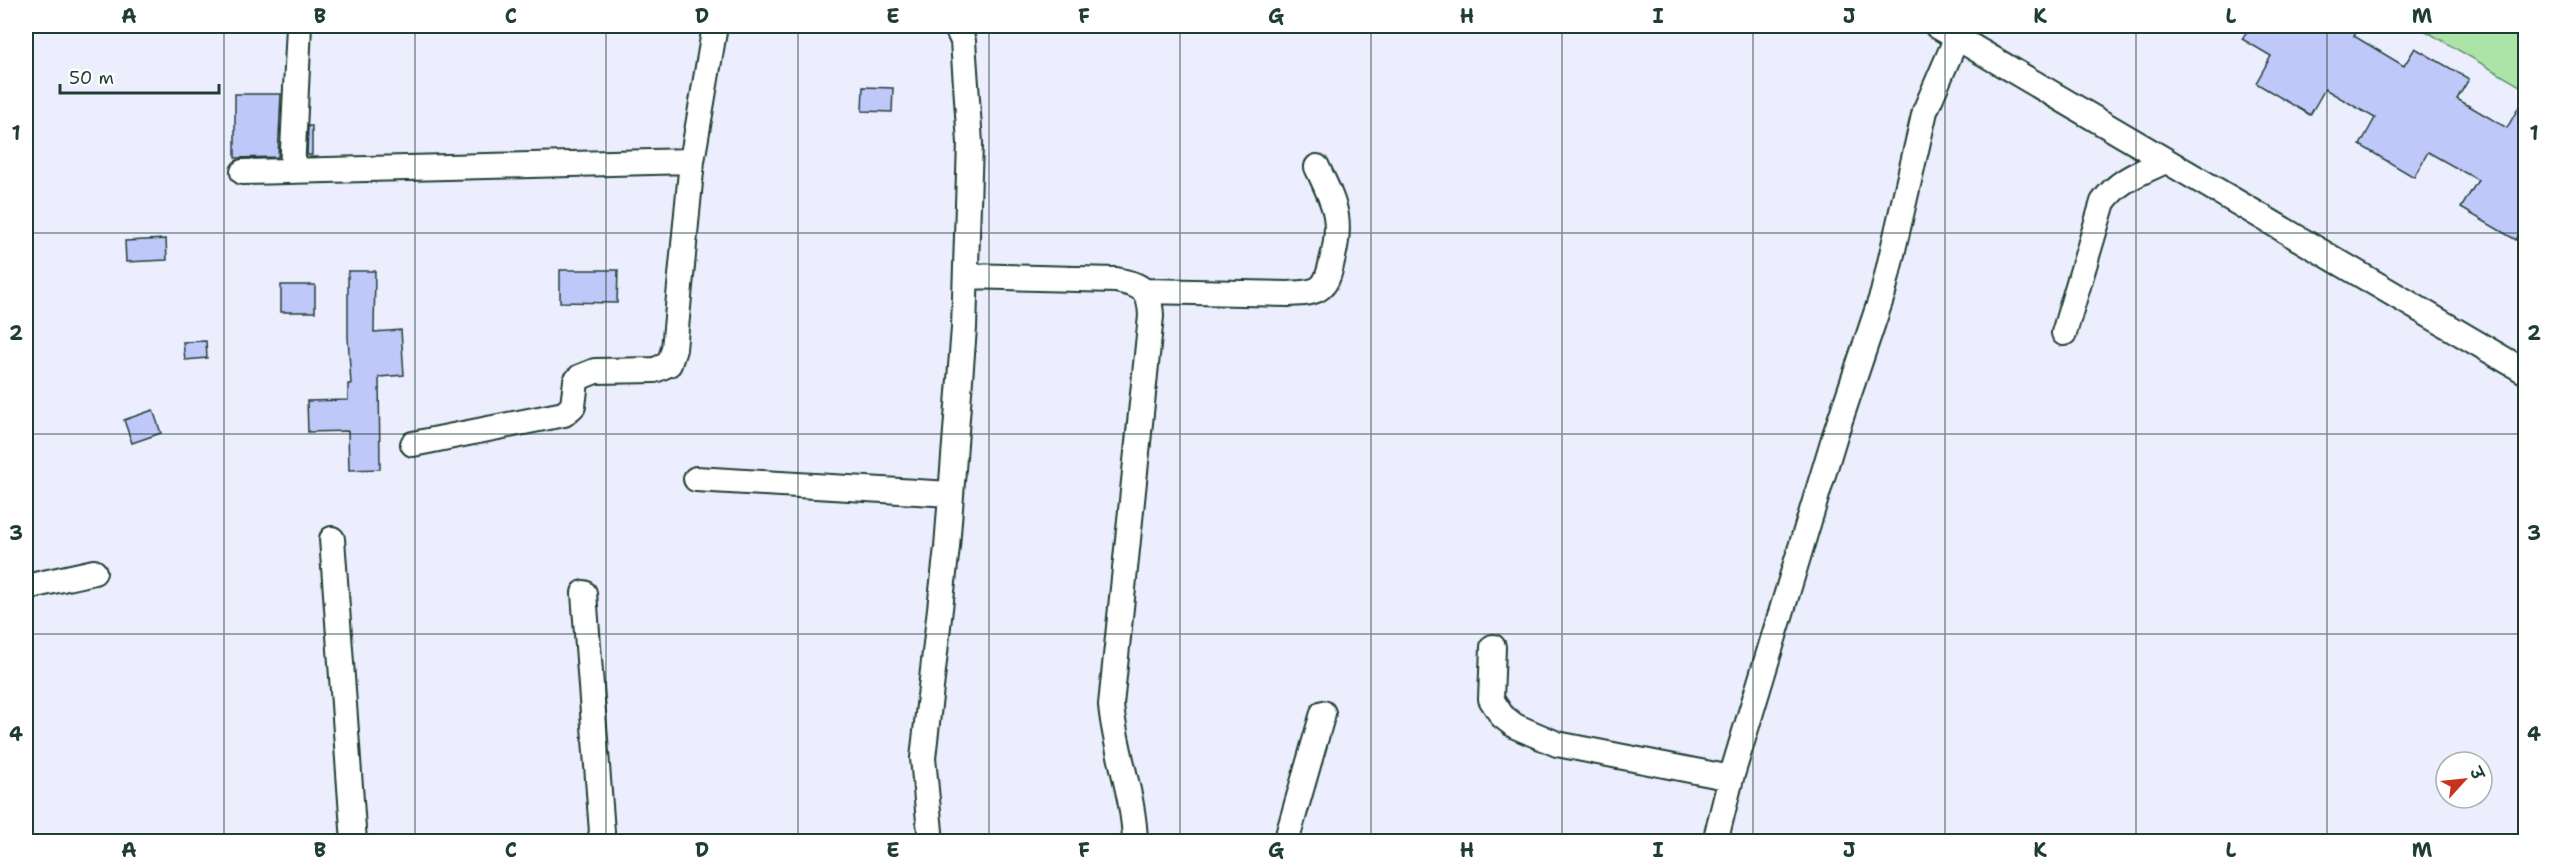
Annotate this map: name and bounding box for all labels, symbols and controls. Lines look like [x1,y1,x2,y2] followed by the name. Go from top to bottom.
[121,3,137,29] text: A
[314,3,326,29] text: B
[505,3,517,29] text: C
[695,3,709,29] text: D
[886,3,900,29] text: E
[1078,3,1090,29] text: F
[1268,3,1284,29] text: G
[1460,3,1474,29] text: H
[1652,3,1664,29] text: I
[1843,3,1856,29] text: J
[2033,3,2047,29] text: K
[2226,3,2237,29] text: L
[2412,3,2433,29] text: M
[60,57,219,95] scale bar
[69,66,114,90] text: 50 m
[11,120,21,146] text: 1
[2529,120,2539,146] text: 1
[9,320,23,346] text: 2
[2527,320,2541,346] text: 2
[9,520,23,546] text: 3
[2527,520,2541,546] text: 3
[9,721,23,747] text: 4
[2527,721,2541,747] text: 4
[2434,750,2494,810] north arrow
[2464,762,2489,784] text: उ
[121,837,137,863] text: A
[314,837,326,863] text: B
[505,837,517,863] text: C
[695,837,709,863] text: D
[886,837,900,863] text: E
[1078,837,1090,863] text: F
[1268,837,1284,863] text: G
[1460,837,1474,863] text: H
[1652,837,1664,863] text: I
[1843,837,1856,863] text: J
[2033,837,2047,863] text: K
[2226,837,2237,863] text: L
[2412,837,2433,863] text: M

